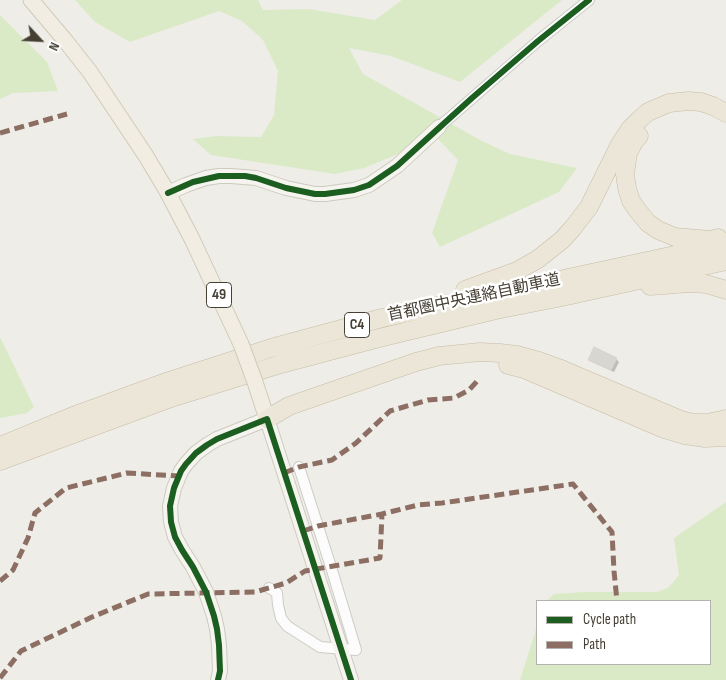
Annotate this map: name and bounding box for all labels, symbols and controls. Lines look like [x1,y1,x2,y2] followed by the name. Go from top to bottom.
[15,15,65,65] north arrow
[45,40,63,54] text: N
[386,270,562,326] street label: 首都圏中央連絡自動車道
[206,282,232,308] road number: 49
[344,312,370,338] road number: C4
[536,600,711,665] legend
[583,610,636,629] text: Cycle path
[583,635,606,654] text: Path

